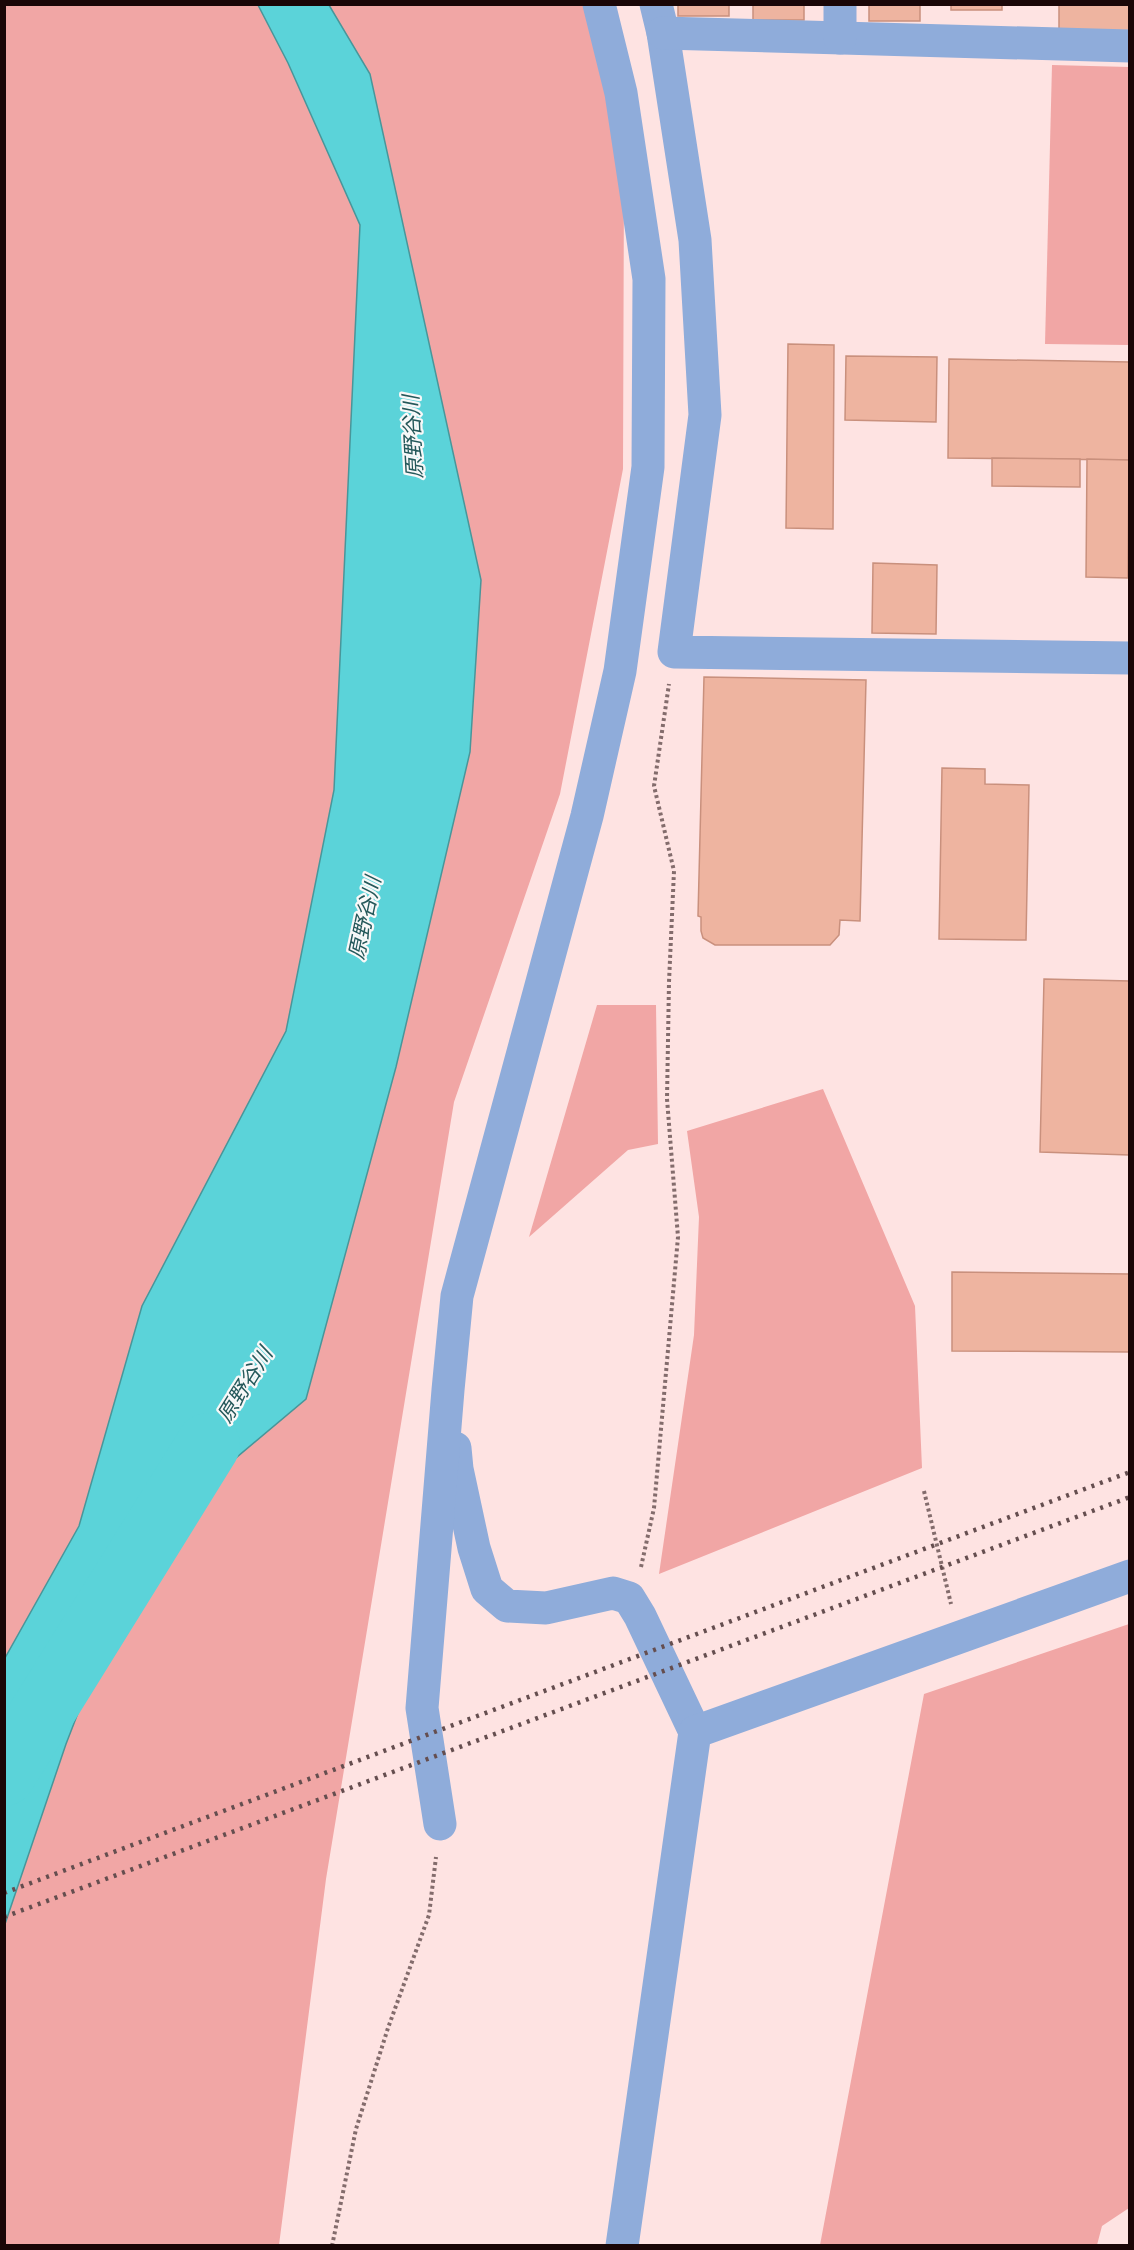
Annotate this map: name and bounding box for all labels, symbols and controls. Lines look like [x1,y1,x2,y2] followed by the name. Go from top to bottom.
[396,392,429,480] water label: 原野谷川
[342,872,388,962] water label: 原野谷川
[210,1340,280,1428] water label: 原野谷川

